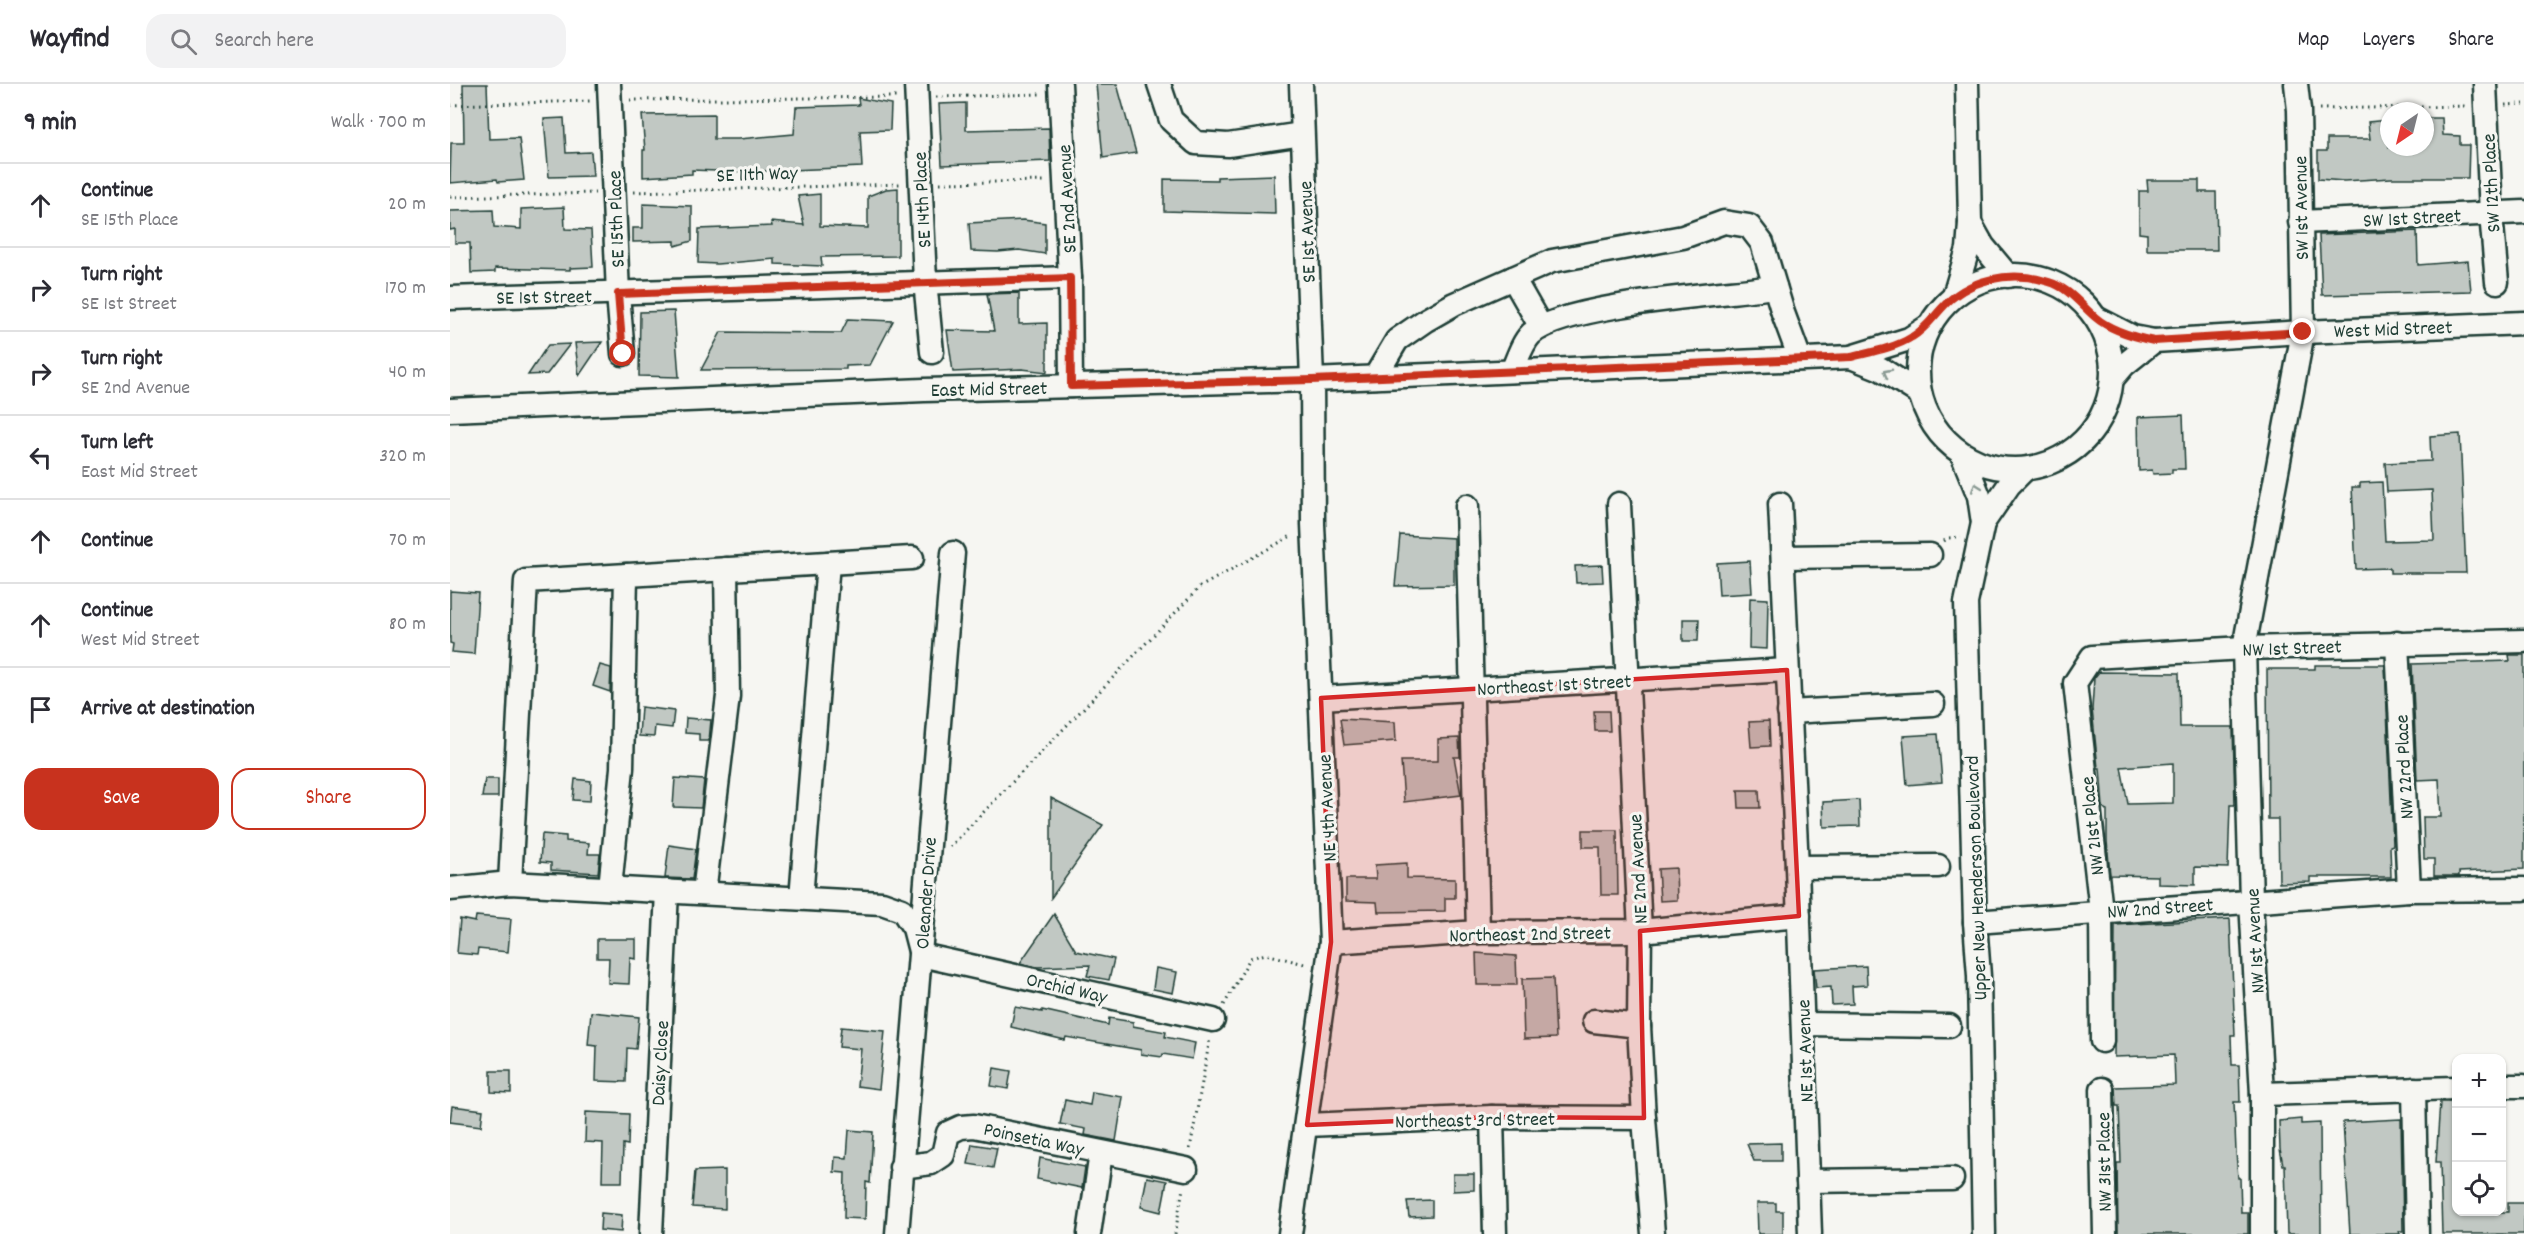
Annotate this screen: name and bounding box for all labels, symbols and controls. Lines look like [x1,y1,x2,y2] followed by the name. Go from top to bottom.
[146,14,566,68] search box
[30,21,110,61] text: Wayfind
[167,25,200,58] icon: search
[215,26,314,57] text: Search here
[2298,26,2329,56] text: Map
[2362,26,2415,56] text: Layers
[2448,26,2494,56] text: Share
[2380,102,2434,156] north arrow
[24,105,77,142] text: 9 min
[331,109,426,137] text: Walk · 700 m
[2476,132,2510,233] street label: SW 12th Place
[1052,143,1086,254] street label: SE 2nd Avenue
[907,151,940,249] street label: SE 14th Place
[2288,155,2318,260] street label: SW 1st Avenue
[716,161,799,191] street label: SE 11th Way
[602,170,634,268] street label: SE 15th Place
[81,176,153,207] text: Continue
[1293,180,1325,283] street label: SE 1st Avenue
[24,189,57,222] icon: ahead
[388,191,426,219] text: 20 m
[2362,203,2462,237] street label: SW 1st Street
[81,207,178,235] text: SE 15th Place
[81,260,163,291] text: Turn right
[24,273,57,306] icon: right
[385,275,426,303] text: 170 m
[496,284,592,314] street label: SE 1st Street
[81,291,177,319] text: SE 1st Street
[2333,315,2453,347] street label: West Mid Street
[2289,318,2315,344] route end
[609,340,635,366] route start
[81,344,163,375] text: Turn right
[24,357,57,390] icon: right
[388,359,426,387] text: 40 m
[1883,369,1893,380] one-way arrow
[81,375,190,403] text: SE 2nd Avenue
[930,376,1048,406] street label: East Mid Street
[81,428,153,459] text: Turn left
[24,441,57,474] icon: left
[379,443,426,471] text: 320 m
[81,459,198,487] text: East Mid Street
[1970,482,1983,493] one-way arrow
[24,525,57,558] icon: ahead
[81,526,153,557] text: Continue
[389,527,426,555] text: 70 m
[81,596,153,627] text: Continue
[24,609,57,642] icon: ahead
[389,611,426,639] text: 80 m
[81,627,200,655] text: West Mid Street
[2242,634,2342,666] street label: NW 1st Street
[1476,669,1632,705] street label: Northeast 1st Street
[24,693,57,726] icon: arrive
[81,694,255,725] text: Arrive at destination
[2389,714,2423,820] street label: NW 22rd Place
[1312,753,1346,862] street label: NE 4th Avenue
[1960,755,1996,1001] street label: Upper New Henderson Boulevard
[24,768,219,830] button: Save
[231,768,426,830] button: Share
[2075,775,2113,877] street label: NW 21st Place
[1623,813,1657,925] street label: NE 2nd Avenue
[910,836,946,950] street label: Oleander Drive
[2240,887,2274,994] street label: NW 1st Avenue
[2106,892,2214,928] street label: NW 2nd Street
[1449,921,1611,951] street label: Northeast 2nd Street
[1023,967,1111,1013] street label: Orchid Way
[1791,999,1823,1103] street label: NE 1st Avenue
[646,1020,678,1106] street label: Daisy Close
[2452,1054,2506,1216] map controls
[2452,1054,2506,1108] button: +
[1395,1107,1555,1137] street label: Northeast 3rd Street
[2452,1108,2506,1162] button: −
[2091,1112,2121,1212] street label: NW 31st Place
[981,1117,1087,1165] street label: Poinsetia Way
[2452,1162,2506,1216] button: locate

